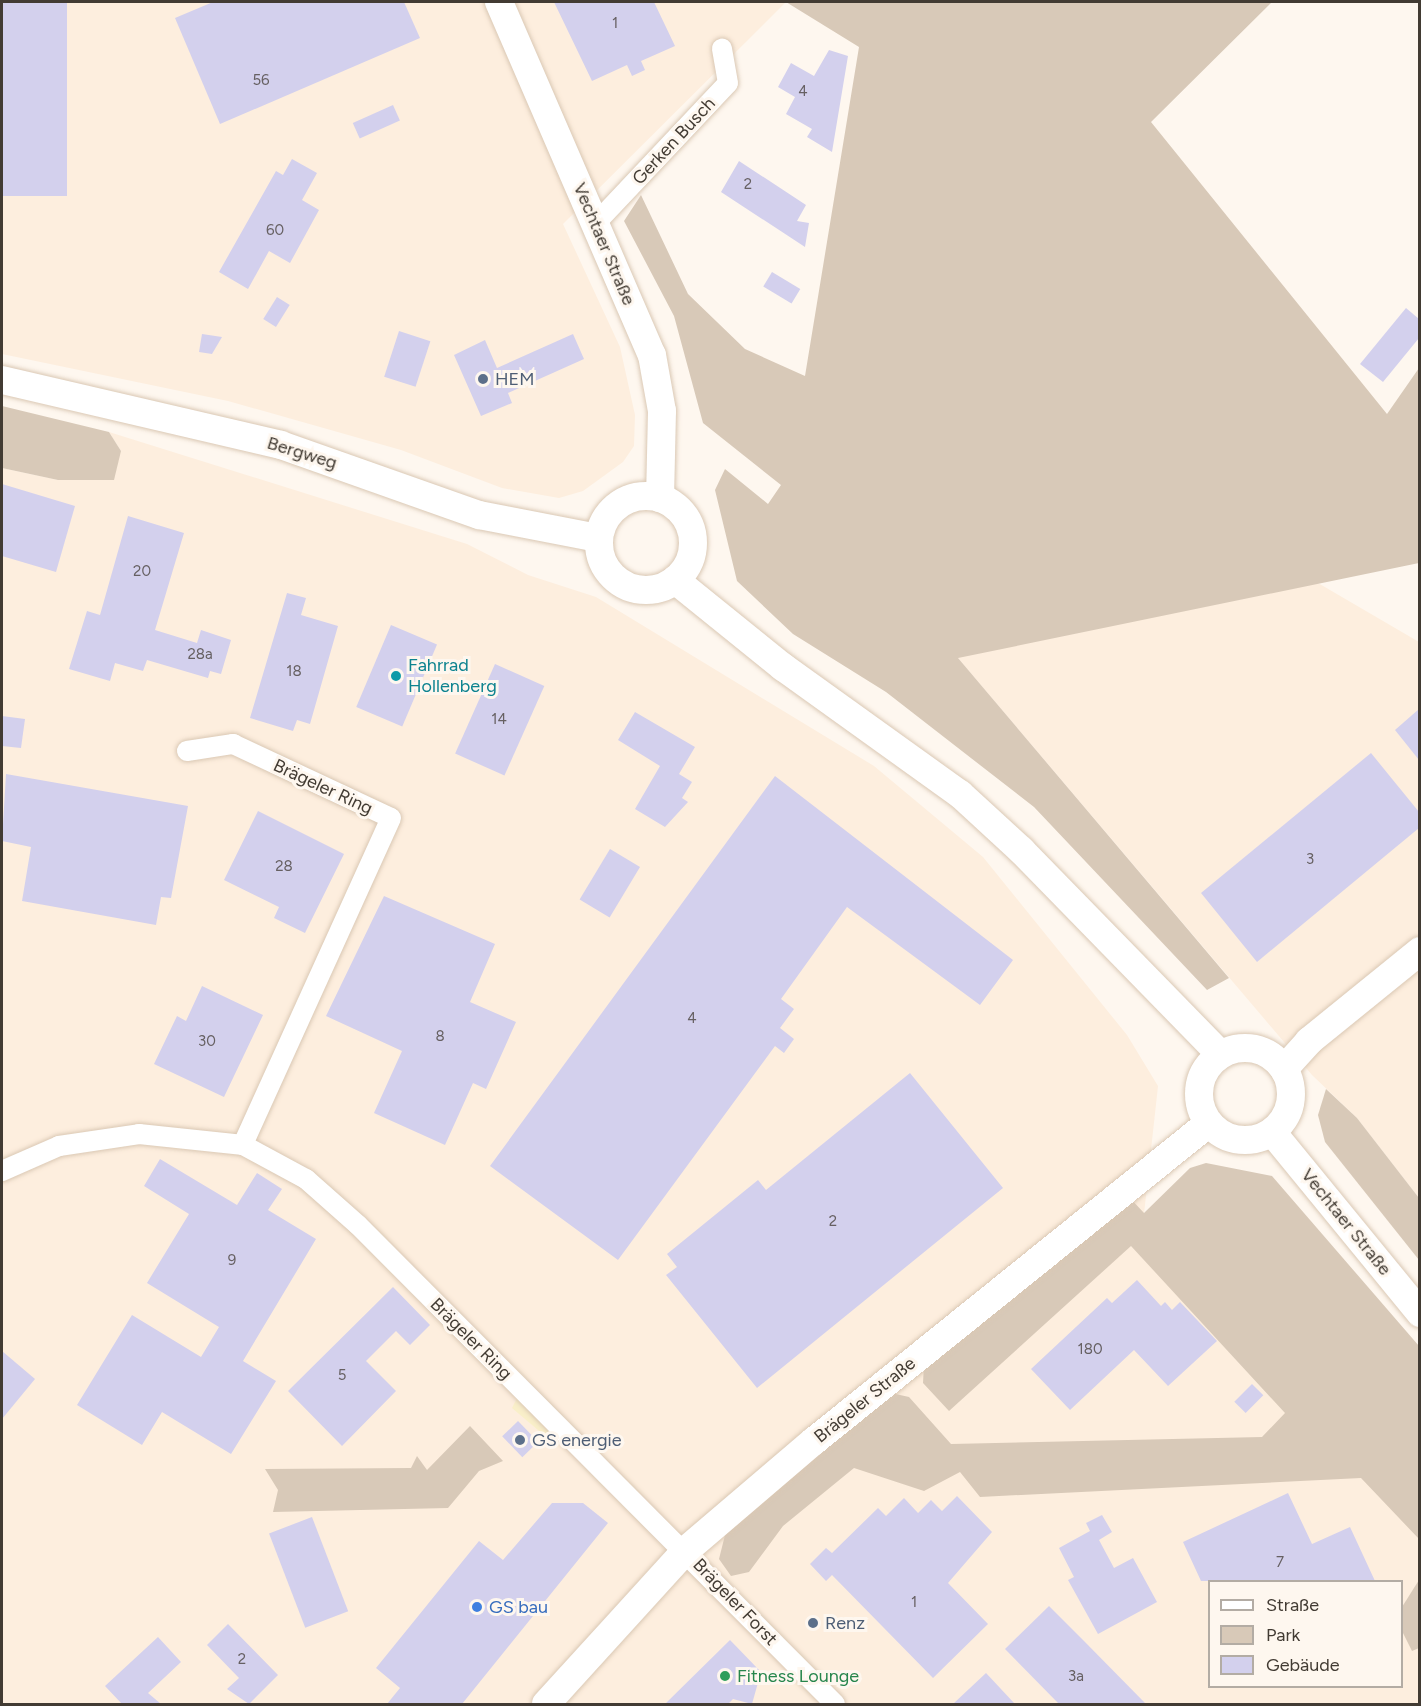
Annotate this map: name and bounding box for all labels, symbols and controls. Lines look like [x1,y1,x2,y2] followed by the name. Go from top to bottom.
[612,15,618,33] house number: 1
[252,72,270,90] house number: 56
[798,83,808,101] house number: 4
[628,93,720,189] street label: Gerken Busch
[744,176,752,194] house number: 2
[569,180,639,308] street label: Vechtaer Straße
[266,222,284,240] house number: 60
[495,368,534,390] place label: HEM
[476,372,490,386] marker: HEM
[265,432,339,474] street label: Bergweg
[133,563,151,581] house number: 20
[187,646,213,664] house number: 28a
[408,655,497,698] place label: Fahrrad Hollenberg
[286,663,302,681] house number: 18
[389,669,403,683] marker: Fahrrad Hollenberg
[491,711,507,729] house number: 14
[270,755,376,819] street label: Brägeler Ring
[1306,851,1314,869] house number: 3
[275,858,293,876] house number: 28
[687,1010,697,1028] house number: 4
[435,1028,445,1046] house number: 8
[198,1033,216,1051] house number: 30
[1296,1164,1396,1280] street label: Vechtaer Straße
[829,1213,837,1231] house number: 2
[228,1252,236,1270] house number: 9
[426,1294,516,1384] street label: Brägeler Ring
[1077,1341,1103,1359] house number: 180
[810,1353,920,1447] street label: Brägeler Straße
[338,1367,346,1385] house number: 5
[532,1429,622,1451] place label: GS energie
[513,1433,527,1447] marker: GS energie
[688,1554,782,1650] street label: Brägeler Forst
[1276,1554,1284,1572] house number: 7
[1208,1580,1403,1688] legend
[911,1594,917,1612] house number: 1
[1266,1594,1319,1616] text: Straße
[489,1596,548,1618] place label: GS bau
[470,1600,484,1614] marker: GS bau
[825,1612,865,1634] place label: Renz
[806,1616,820,1630] marker: Renz
[1266,1624,1300,1646] text: Park
[238,1651,246,1669] house number: 2
[1266,1654,1340,1676] text: Gebäude
[737,1665,859,1687] place label: Fitness Lounge
[1068,1668,1084,1686] house number: 3a
[718,1669,732,1683] marker: Fitness Lounge

